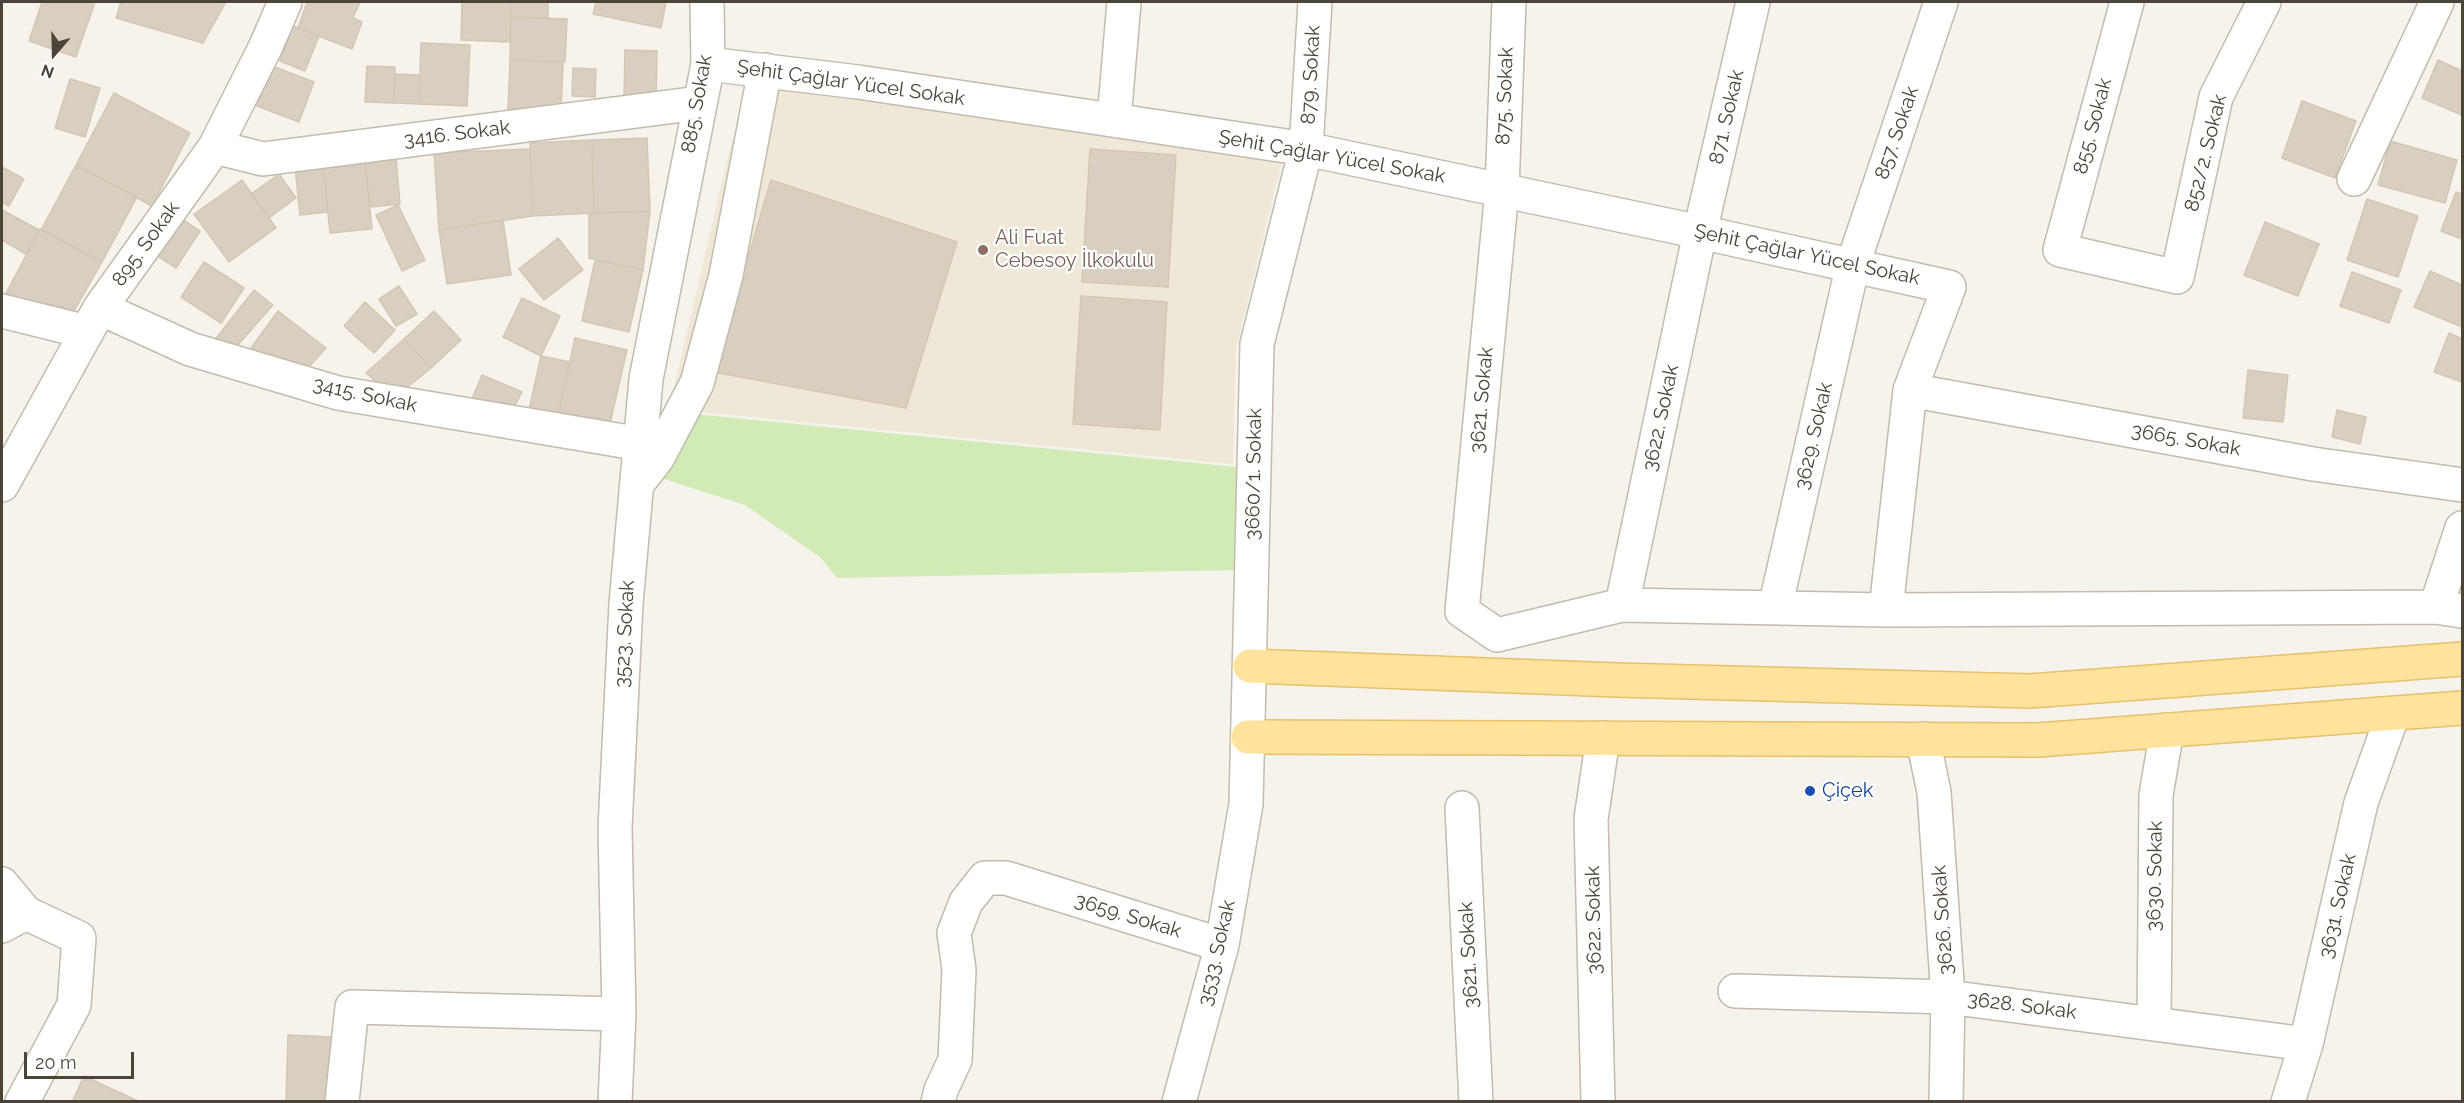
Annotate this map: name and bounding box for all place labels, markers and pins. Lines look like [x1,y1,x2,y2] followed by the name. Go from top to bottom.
[995,226,1154,273] place label: Ali Fuat Cebesoy İlkokulu
[976,243,990,257] marker: Ali Fuat Cebesoy İlkokulu
[1822,779,1873,803] place label: Çiçek
[1803,784,1817,798] marker: Çiçek

